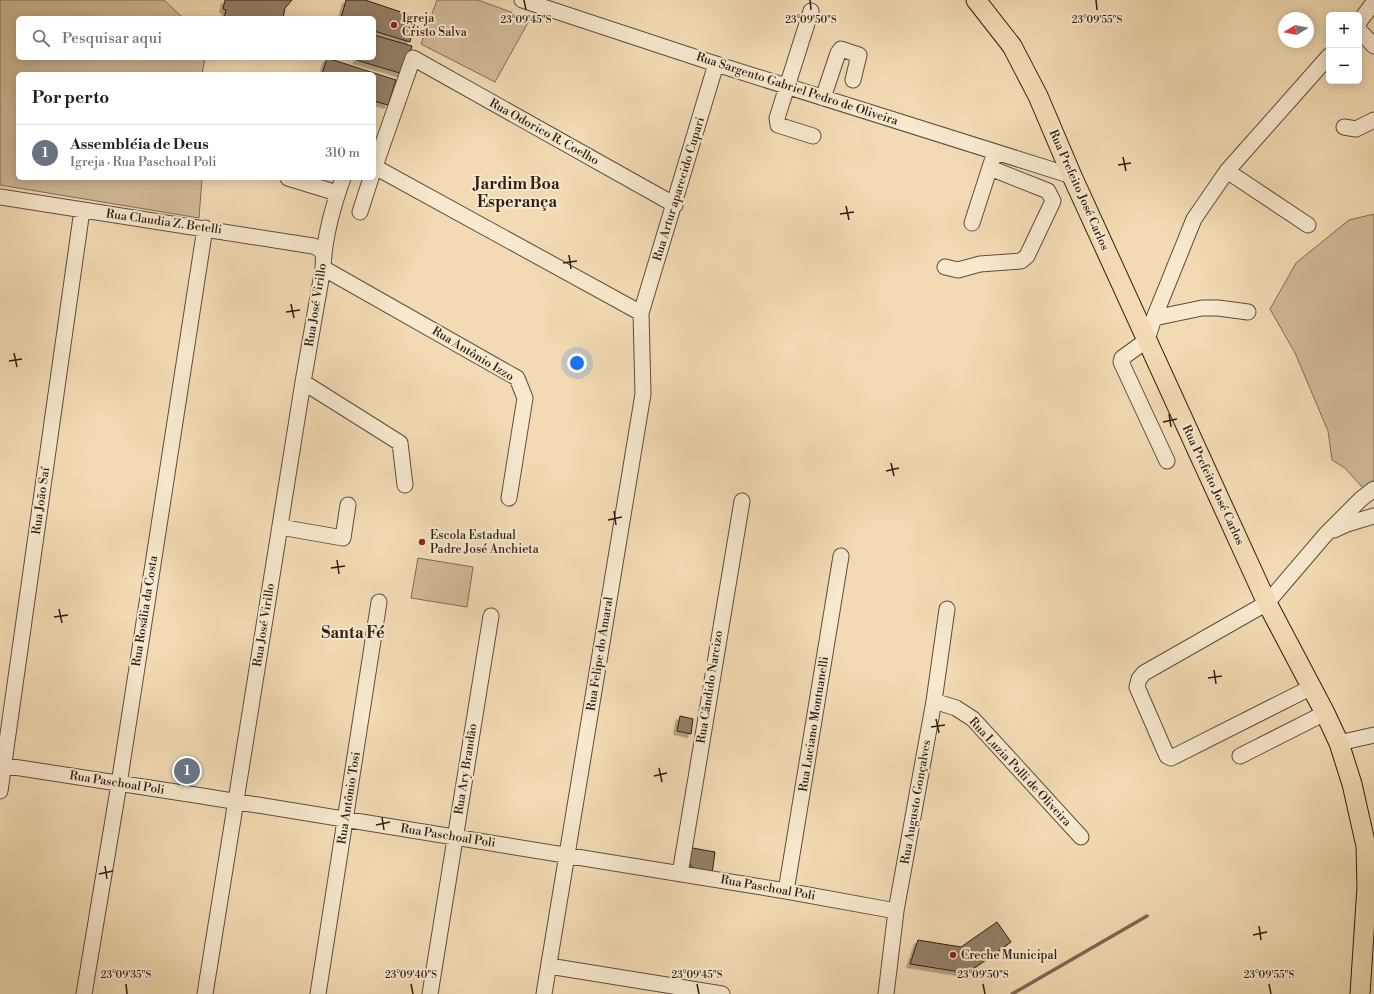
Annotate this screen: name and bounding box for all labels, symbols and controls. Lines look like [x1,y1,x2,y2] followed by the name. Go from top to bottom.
[402,11,468,40] place label: Igreja Cristo Salva
[1278,12,1314,48] north arrow
[1326,12,1362,84] map controls
[1326,12,1362,48] button: +
[501,14,552,26] text: 23°09'45"S
[785,14,837,26] text: 23°09'50"S
[1072,14,1123,26] text: 23°09'55"S
[16,16,376,60] search box
[389,20,399,30] marker: Igreja Cristo Salva
[30,27,52,49] icon: search
[62,29,162,48] text: Pesquisar aqui
[1326,48,1362,84] button: −
[694,49,901,129] street label: Rua Sargento Gabriel Pedro de Oliveira
[32,87,109,109] text: Por perto
[486,96,602,169] street label: Rua Odorico R. Coelho
[650,115,708,263] street label: Rua Artur aparecido Cupari
[1046,127,1112,253] street label: Rua Prefeito José Carlos
[70,135,209,154] text: Assembléia de Deus
[42,145,48,161] text: 1
[325,145,360,161] text: 310 m
[70,154,217,170] text: Igreja · Rua Paschoal Poli
[472,174,560,212] district label: Jardim Boa Esperança
[105,206,223,238] street label: Rua Claudia Z. Betelli
[302,262,330,348] street label: Rua José Virillo
[429,324,517,385] street label: Rua Antônio Izzo
[567,353,587,373] your location
[1179,423,1247,547] street label: Rua Prefeito José Carlos
[29,465,53,536] street label: Rua João Saí
[430,528,540,557] place label: Escola Estadual Padre José Anchieta
[417,537,427,547] marker: Escola Estadual Padre José Anchieta
[129,553,161,668] street label: Rua Rosália da Costa
[250,582,278,668] street label: Rua José Virillo
[584,595,617,712] street label: Rua Felipe do Amaral
[321,623,385,643] district label: Santa Fé
[694,629,726,745] street label: Rua Cândido Narcizo
[796,655,832,793] street label: Rua Luciano Montuanelli
[966,714,1075,830] street label: Rua Luzia Polli de Oliveira
[451,722,481,816] street label: Rua Ary Brandão
[898,739,934,865] street label: Rua Augusto Gonçalves
[334,751,364,845] street label: Rua Antônio Tosi
[174,756,200,786] pin: 1
[68,768,166,798] street label: Rua Paschoal Poli
[399,821,497,851] street label: Rua Paschoal Poli
[719,872,817,904] street label: Rua Paschoal Poli
[961,948,1058,963] place label: Creche Municipal
[948,950,958,960] marker: Creche Municipal
[101,969,152,981] text: 23°09'35"S
[385,969,437,981] text: 23°09'40"S
[672,969,723,981] text: 23°09'45"S
[957,969,1009,981] text: 23°09'50"S
[1244,969,1295,981] text: 23°09'55"S

